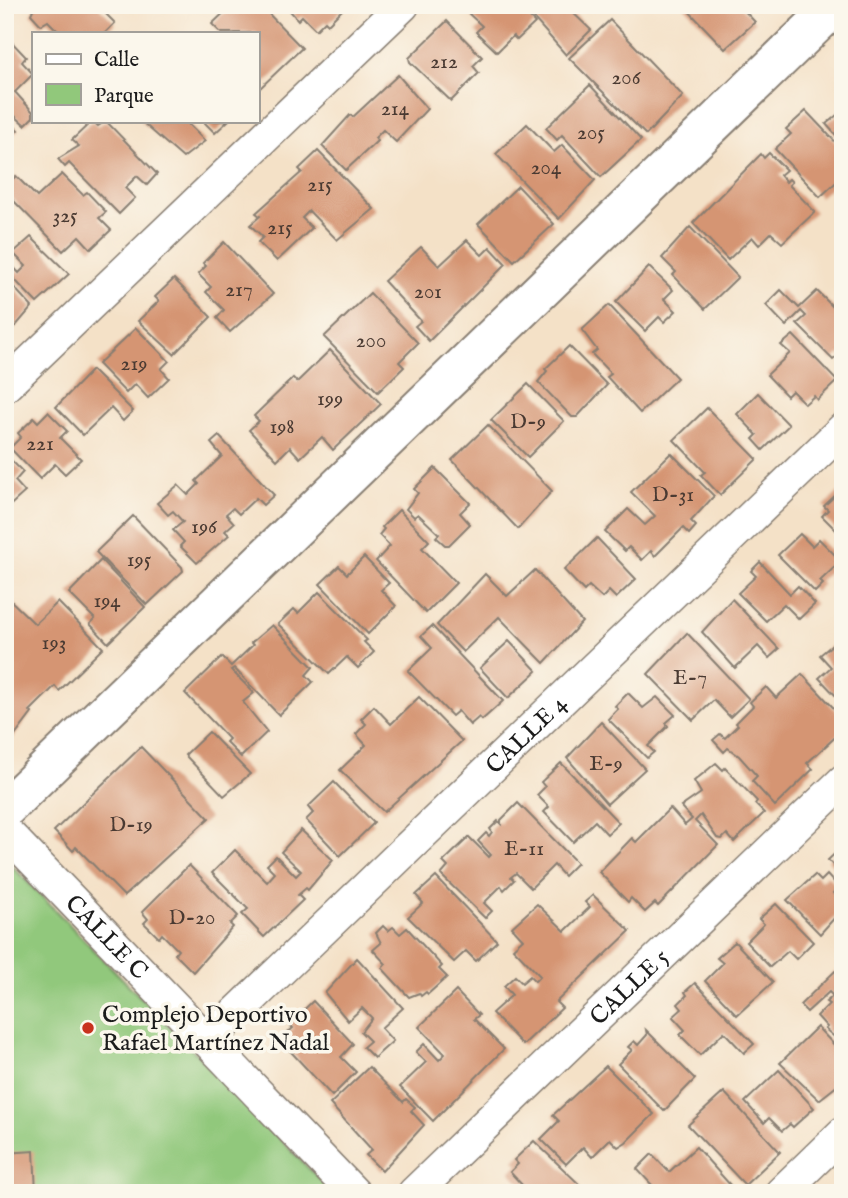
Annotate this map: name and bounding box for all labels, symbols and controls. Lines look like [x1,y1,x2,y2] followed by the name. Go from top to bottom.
[32,32,259,122] legend
[94,47,139,74] text: Calle
[430,49,458,76] house number: 212
[611,65,642,92] house number: 206
[94,83,154,110] text: Parque
[381,96,410,123] house number: 214
[577,120,605,147] house number: 205
[531,155,562,182] house number: 204
[307,172,333,199] house number: 215
[52,203,78,230] house number: 325
[267,215,293,242] house number: 215
[225,277,253,304] house number: 217
[414,279,442,306] house number: 201
[356,328,386,355] house number: 200
[121,351,147,378] house number: 219
[317,386,343,413] house number: 199
[510,409,546,436] house number: D-9
[269,414,295,441] house number: 198
[26,431,54,458] house number: 221
[652,482,694,509] house number: D-31
[191,514,218,541] house number: 196
[127,547,152,574] house number: 195
[93,588,121,615] house number: 194
[42,630,66,657] house number: 193
[673,665,707,692] house number: E-7
[480,689,574,782] street label: CALLE 4
[589,751,623,778] house number: E-9
[109,812,153,839] house number: D-19
[504,836,544,863] house number: E-11
[58,889,154,987] street label: CALLE C
[169,905,215,932] house number: D-20
[584,942,676,1033] street label: CALLE 5
[102,1000,330,1059] place label: Complejo Deportivo Rafael Martínez Nadal
[80,1020,96,1036] marker: Complejo Deportivo Rafael Martínez Nadal

